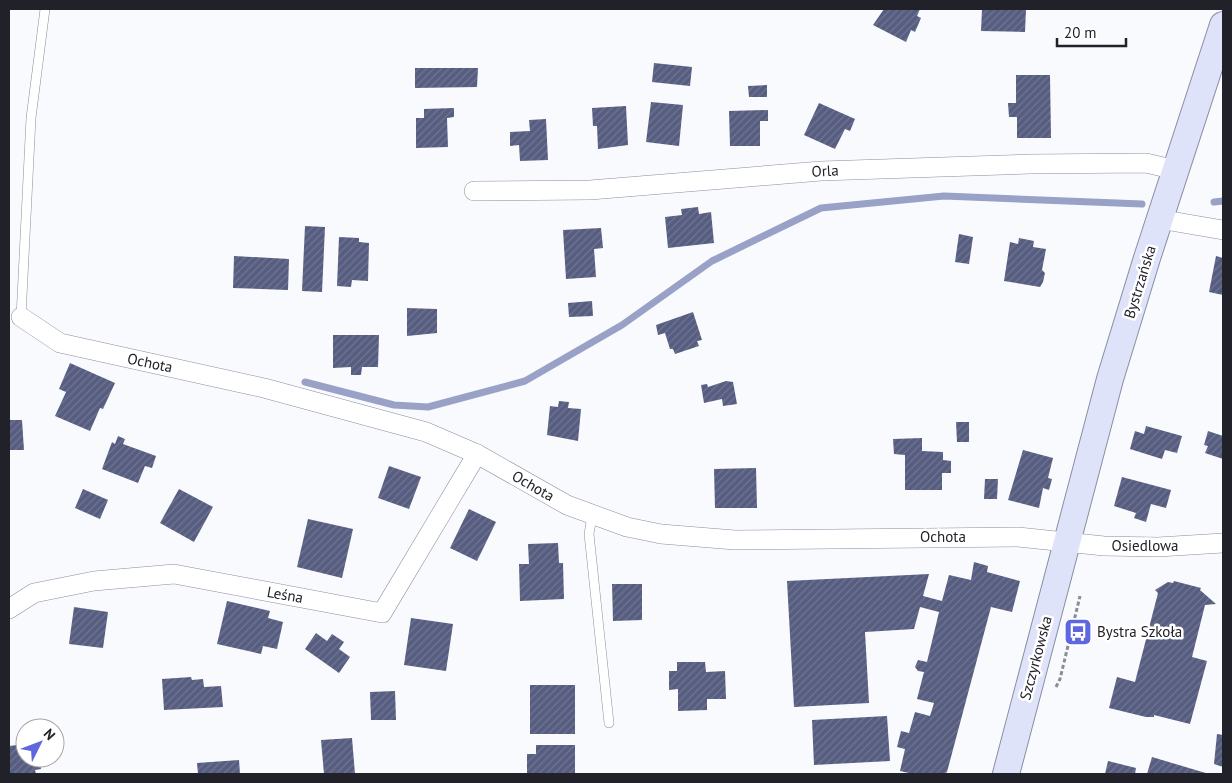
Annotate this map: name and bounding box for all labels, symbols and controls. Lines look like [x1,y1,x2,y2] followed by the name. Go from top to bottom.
[1057,15,1126,47] scale bar
[1064,23,1097,42] text: 20 m
[811,160,839,181] street label: Orla
[1119,243,1160,321] street label: Bystrzańska
[126,348,174,377] street label: Ochota
[509,466,558,505] street label: Ochota
[920,527,966,546] street label: Ochota
[1111,536,1179,555] street label: Osiedlowa
[265,582,305,607] street label: Leśna
[1015,614,1056,702] street label: Szczyrkowska
[1063,617,1093,647] bus stop icon: Bystra Szkoła
[1097,622,1182,641] place label: Bystra Szkoła
[15,718,65,768] north arrow
[40,725,59,744] text: N

